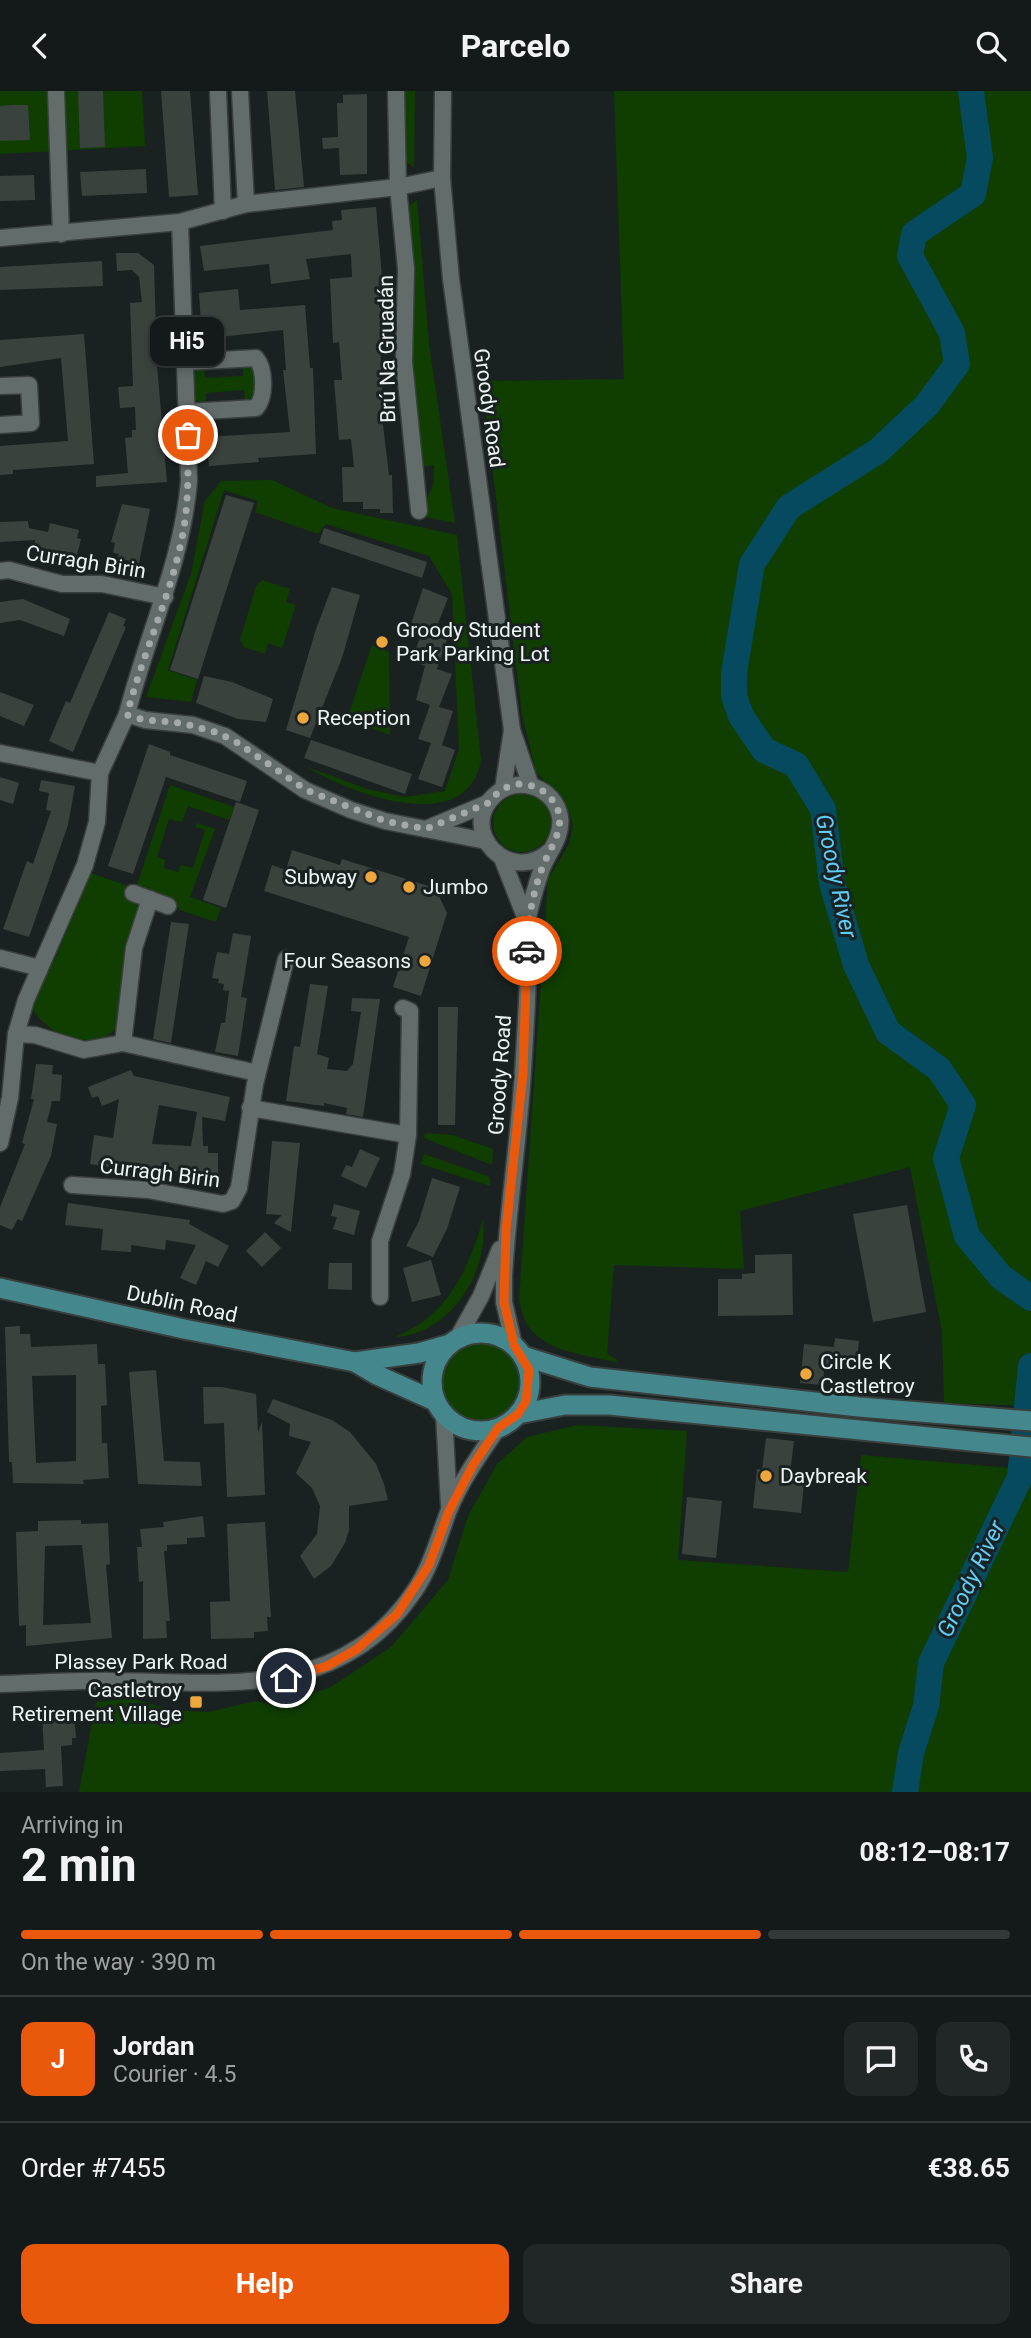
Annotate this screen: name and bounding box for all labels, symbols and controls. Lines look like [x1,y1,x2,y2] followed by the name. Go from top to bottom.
[21,27,59,65] icon: back
[461,27,570,65] text: Parcelo
[972,27,1010,65] icon: search
[374,275,400,423] street label: Brú Na Gruadán
[151,316,225,365] callout: Hi5
[169,328,205,355] text: Hi5
[469,347,509,469] street label: Groody Road
[158,405,218,465] pin
[169,416,207,454] icon: bag
[24,541,148,583] street label: Curragh Birin
[396,618,550,666] place label: Groody Student Park Parking Lot
[374,634,390,650] marker: Groody Student Park Parking Lot
[317,706,411,730] place label: Reception
[295,710,311,726] marker: Reception
[810,812,863,942] water label: Groody River
[284,865,357,889] place label: Subway
[363,869,379,885] marker: Subway
[423,875,488,899] place label: Jumbo
[401,879,417,895] marker: Jumbo
[492,916,562,986] courier
[508,932,546,970] icon: car
[283,949,411,973] place label: Four Seasons
[417,953,433,969] marker: Four Seasons
[484,1014,516,1136] street label: Groody Road
[98,1154,222,1192] street label: Curragh Birin
[125,1281,239,1327] street label: Dublin Road
[820,1350,915,1398] place label: Circle K Castletroy
[798,1366,814,1382] marker: Circle K Castletroy
[780,1464,867,1488] place label: Daybreak
[758,1468,774,1484] marker: Daybreak
[931,1515,1011,1642] water label: Groody River
[256,1648,316,1708] pin
[54,1650,228,1674] street label: Plassey Park Road
[267,1659,305,1697] icon: home
[12,1678,182,1726] place label: Castletroy Retirement Village
[188,1694,204,1710] marker: Castletroy Retirement Village
[21,1812,124,1839] text: Arriving in
[860,1837,1010,1867] text: 08:12–08:17
[21,1838,137,1892] text: 2 min
[21,1949,216,1976] text: On the way · 390 m
[844,2022,918,2096] button: chat
[936,2022,1010,2096] button: phone
[113,2031,195,2061] text: Jordan
[51,2044,65,2074] text: J
[113,2061,236,2088] text: Courier · 4.5
[21,2153,166,2183] text: Order #7455
[928,2153,1010,2183] text: €38.65
[21,2244,509,2324] button: Help
[523,2244,1010,2324] button: Share

